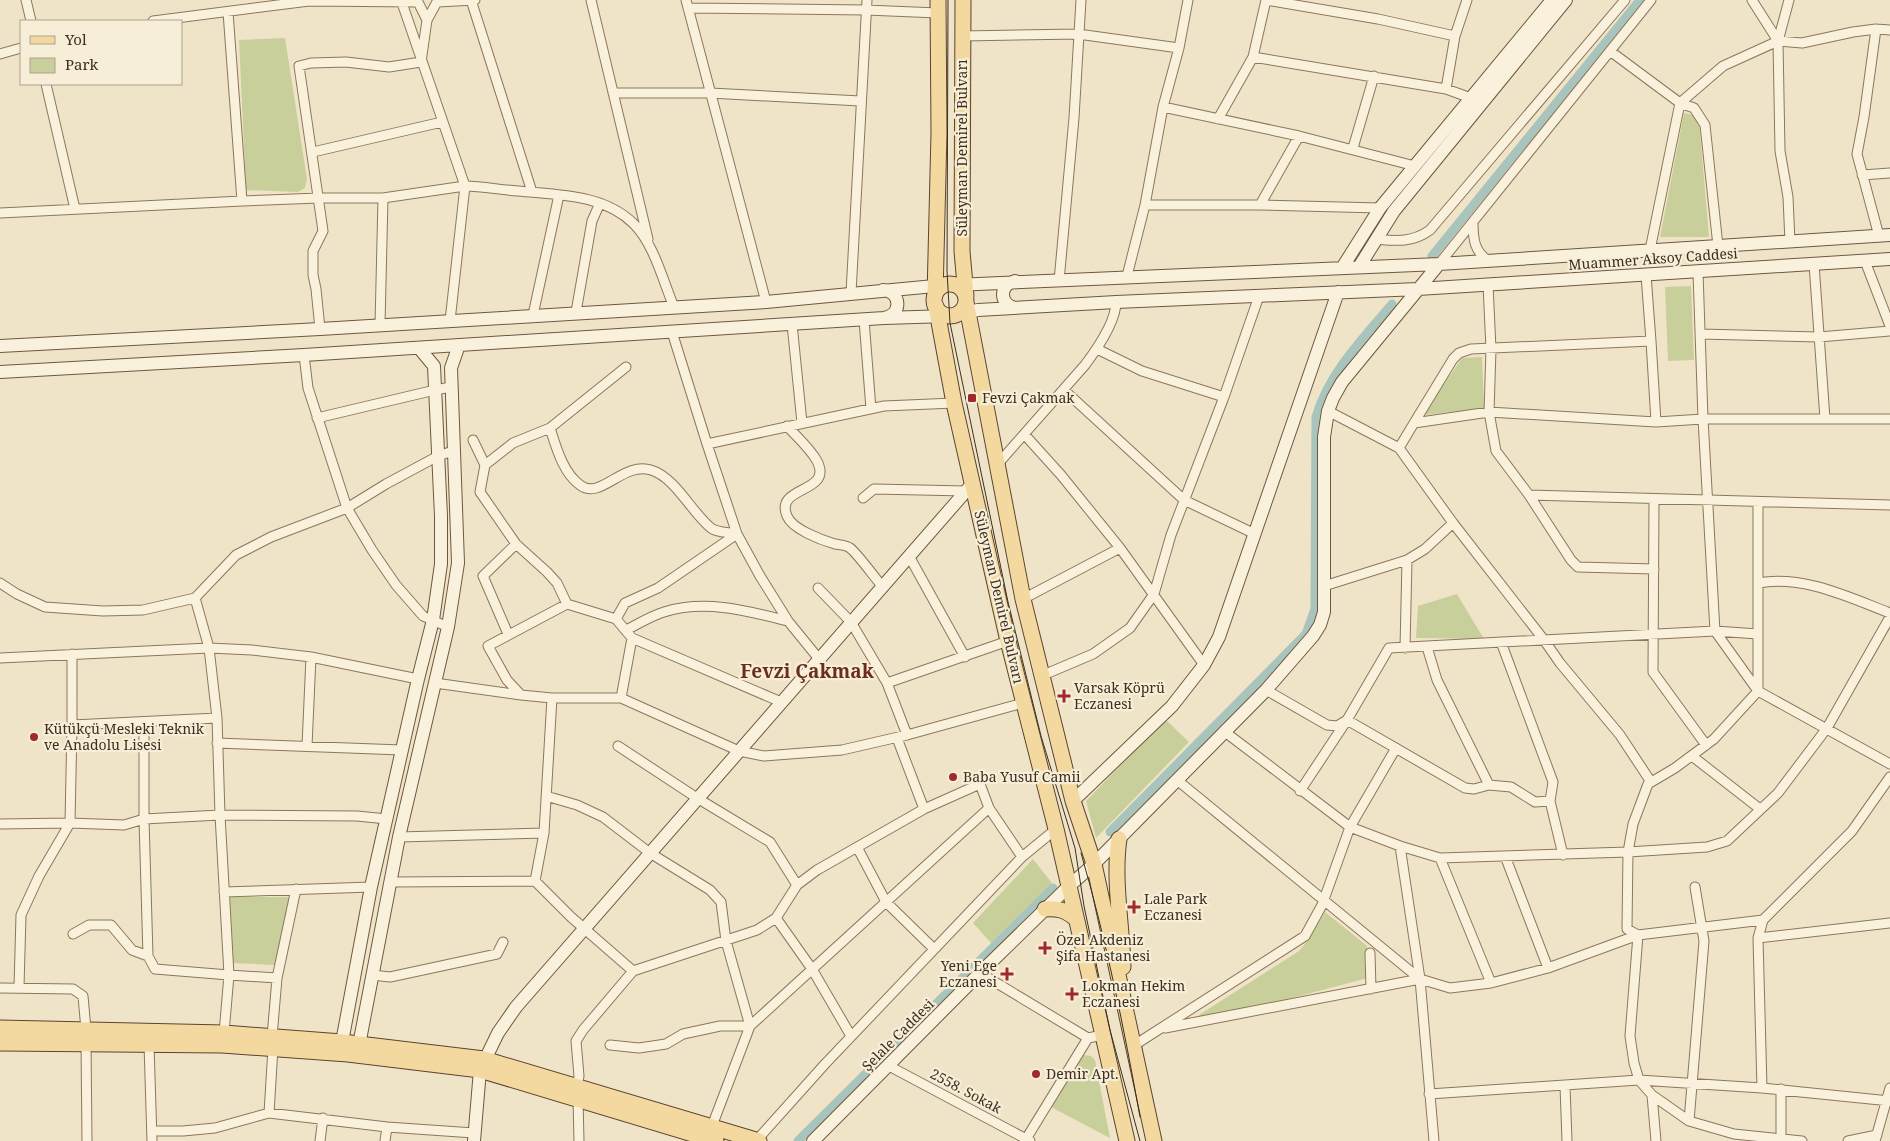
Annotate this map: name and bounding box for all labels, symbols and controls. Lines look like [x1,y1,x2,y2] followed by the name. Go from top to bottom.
[20,20,182,85] legend
[64,29,87,49] text: Yol
[65,54,99,74] text: Park
[952,59,971,236] street label: Süleyman Demirel Bulvarı
[1568,243,1739,274] street label: Muammer Aksoy Caddesi
[982,388,1075,407] place label: Fevzi Çakmak
[966,392,978,404] marker: Fevzi Çakmak
[970,509,1029,686] street label: Süleyman Demirel Bulvarı
[740,658,875,684] district label: Fevzi Çakmak
[1074,678,1165,713] place label: Varsak Köprü Eczanesi
[1058,690,1070,702] marker: Varsak Köprü Eczanesi
[44,719,205,754] place label: Kütükçü Mesleki Teknik ve Anadolu Lisesi
[28,731,40,743] marker: Kütükçü Mesleki Teknik ve Anadolu Lisesi
[963,767,1081,786] place label: Baba Yusuf Camii
[947,771,959,783] marker: Baba Yusuf Camii
[1144,889,1208,924] place label: Lale Park Eczanesi
[1128,901,1140,913] marker: Lale Park Eczanesi
[1056,930,1151,965] place label: Özel Akdeniz Şifa Hastanesi
[1038,941,1052,955] marker: Özel Akdeniz Şifa Hastanesi
[939,956,998,991] place label: Yeni Ege Eczanesi
[1001,968,1013,980] marker: Yeni Ege Eczanesi
[1082,976,1185,1011] place label: Lokman Hekim Eczanesi
[1066,988,1078,1000] marker: Lokman Hekim Eczanesi
[857,994,938,1075] street label: Şelale Caddesi
[927,1064,1006,1118] street label: 2558. Sokak
[1046,1064,1119,1083] place label: Demir Apt.
[1030,1068,1042,1080] marker: Demir Apt.

